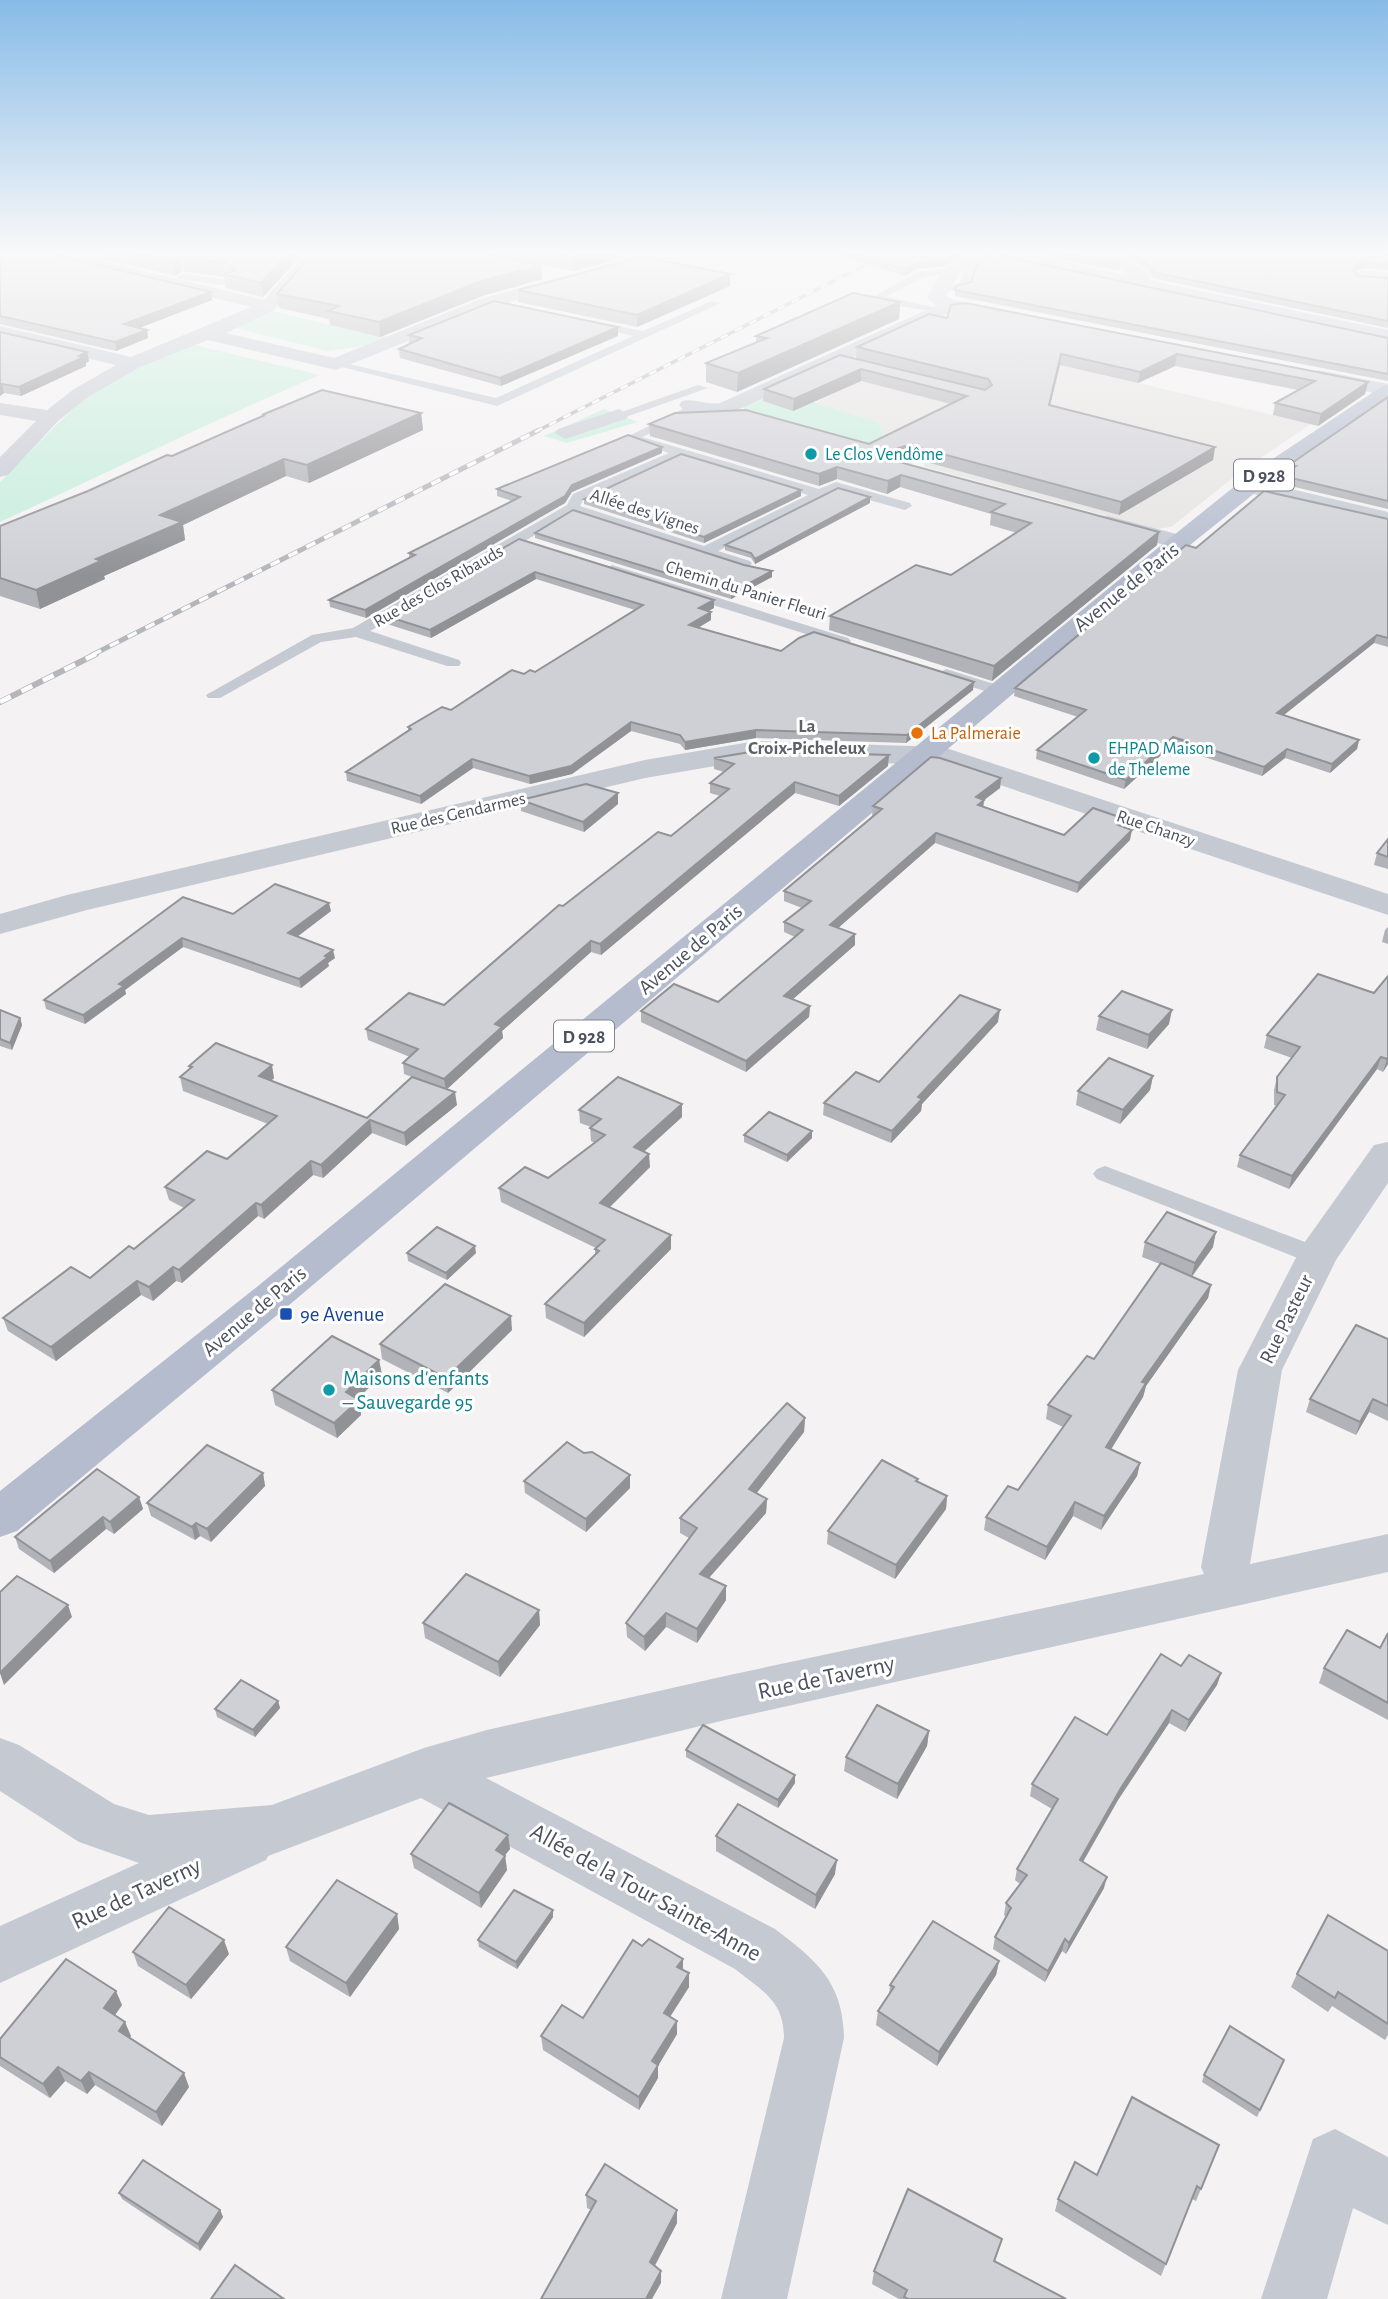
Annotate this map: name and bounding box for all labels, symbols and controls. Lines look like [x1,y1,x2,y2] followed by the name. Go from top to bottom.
[803,446,819,462] marker: Le Clos Vendôme
[825,446,943,464] place label: Le Clos Vendôme
[1234,460,1294,490] road number: D 928
[588,486,702,538] street label: Allée des Vignes
[1070,539,1183,636] street label: Avenue de Paris
[370,542,507,631] street label: Rue des Clos Ribauds
[663,558,828,624] street label: Chemin du Panier Fleuri
[748,717,866,758] district label: La Croix-Picheleux
[909,725,925,741] marker: La Palmeraie
[931,725,1021,743] place label: La Palmeraie
[1108,740,1214,779] place label: EHPAD Maison de Theleme
[1086,750,1102,766] marker: EHPAD Maison de Theleme
[389,790,527,838] street label: Rue des Gendarmes
[1114,807,1197,851] street label: Rue Chanzy
[634,900,746,999] street label: Avenue de Paris
[554,1020,614,1052] road number: D 928
[198,1262,310,1361] street label: Avenue de Paris
[1256,1271,1317,1367] street label: Rue Pasteur
[300,1304,384,1325] place label: 9e Avenue
[278,1306,294,1322] marker: 9e Avenue
[342,1368,489,1413] place label: Maisons d'enfants – Sauvegarde 95
[321,1382,337,1398] marker: Maisons d'enfants – Sauvegarde 95
[756,1652,897,1704] street label: Rue de Taverny
[526,1819,765,1966] street label: Allée de la Tour Sainte-Anne
[68,1854,205,1934] street label: Rue de Taverny

